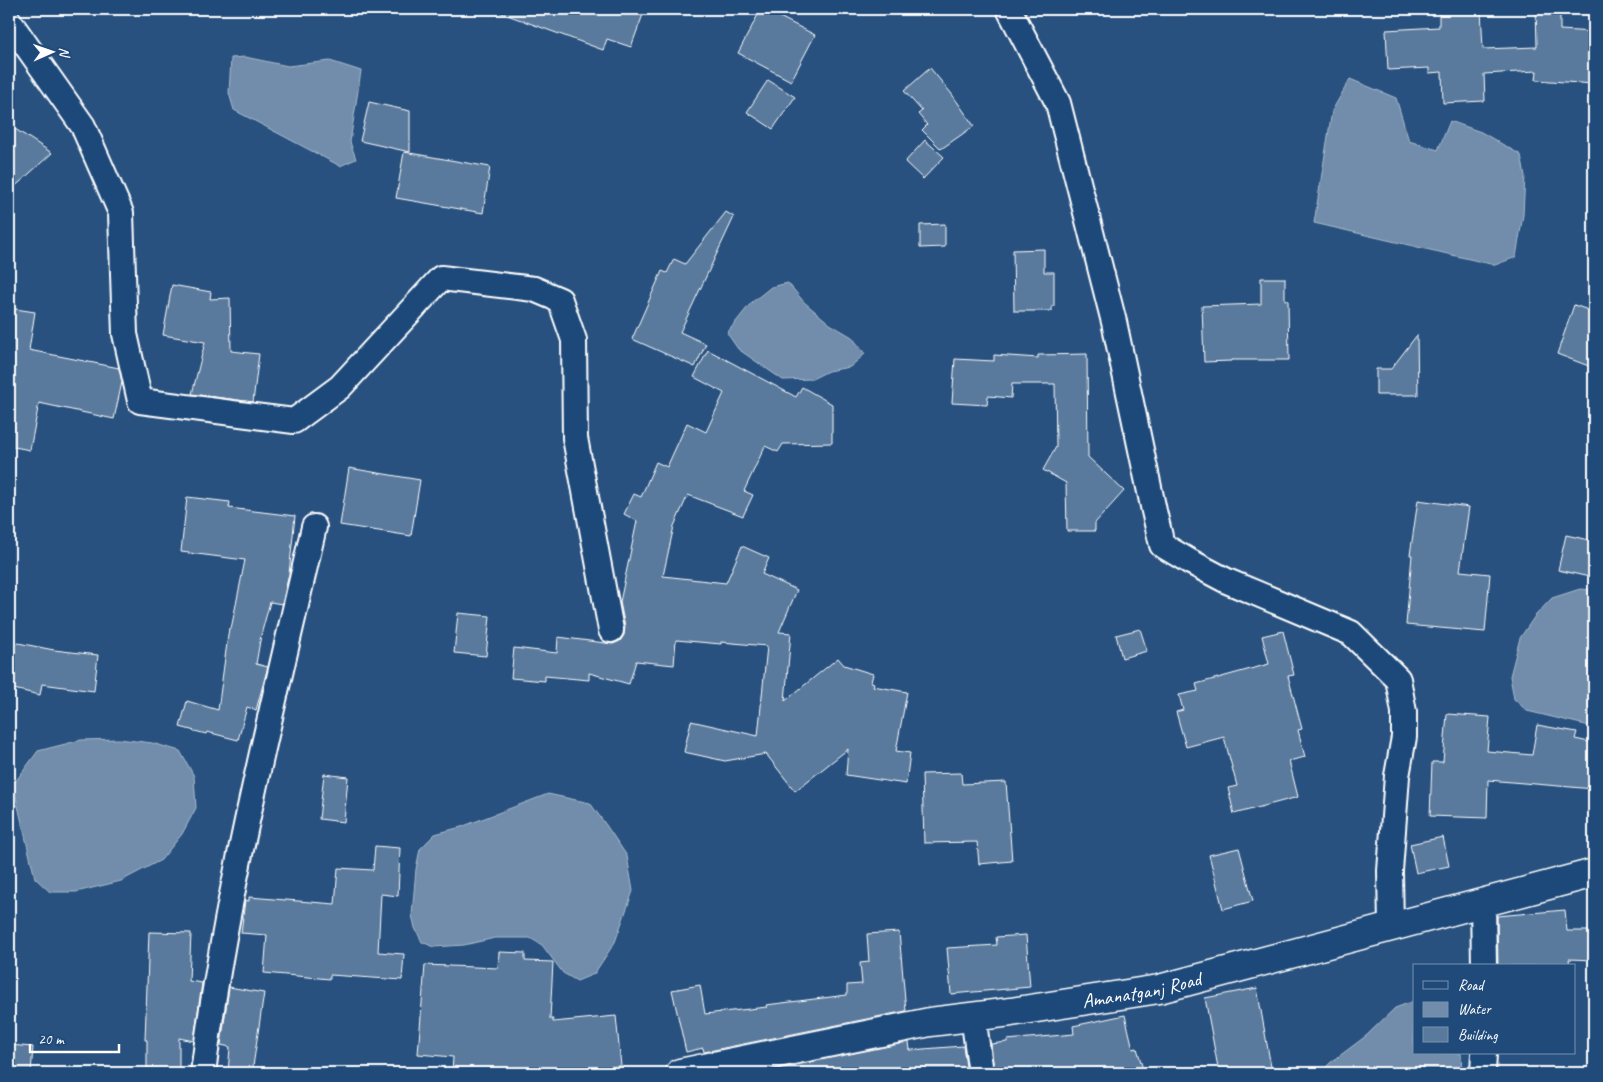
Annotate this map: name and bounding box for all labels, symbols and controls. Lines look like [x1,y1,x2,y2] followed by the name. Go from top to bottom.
[28,28,78,78] north arrow
[56,47,73,59] text: N
[1413,964,1576,1054] legend
[1080,966,1207,1014] street label: Amanatganj Road
[1458,976,1485,995] text: Road
[1458,1000,1492,1019] text: Water
[30,1022,119,1054] scale bar
[1458,1026,1498,1045] text: Building
[38,1030,65,1049] text: 20 m

